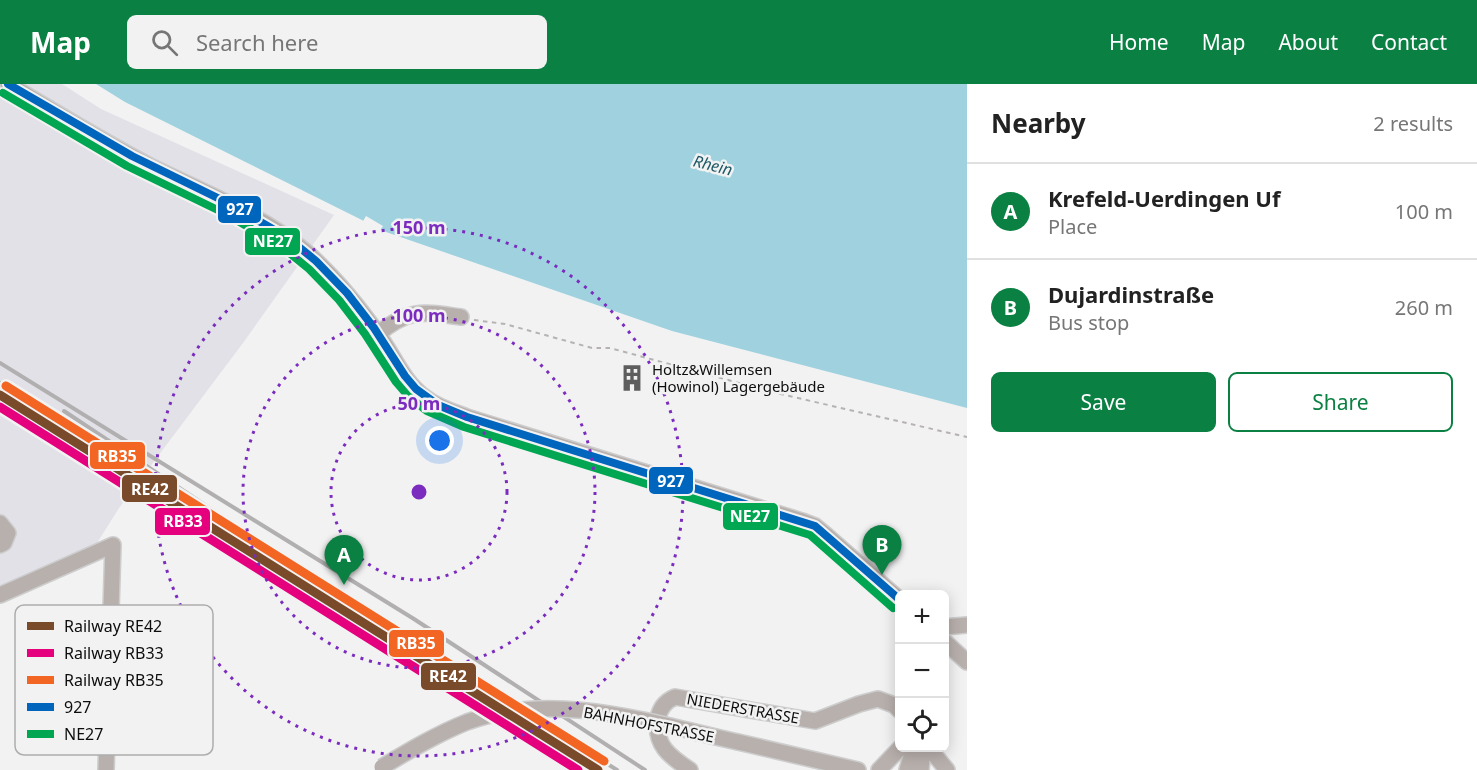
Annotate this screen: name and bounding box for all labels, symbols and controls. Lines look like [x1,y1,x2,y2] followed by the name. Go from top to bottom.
[127,15,547,69] search box
[30,23,91,61] text: Map
[148,26,181,59] icon: search
[196,27,318,57] text: Search here
[1109,28,1169,56] text: Home
[1202,28,1245,56] text: Map
[1278,28,1338,56] text: About
[1371,28,1447,56] text: Contact
[991,105,1086,141] text: Nearby
[1373,110,1453,137] text: 2 results
[691,150,735,180] water label: Rhein
[1048,183,1280,213] text: Krefeld-Uerdingen Uf
[217,195,262,224] line badge: 927
[226,198,254,220] text: 927
[1004,198,1017,225] text: A
[1395,198,1453,225] text: 100 m
[1048,213,1097,240] text: Place
[392,215,446,239] text: 150 m
[244,227,301,256] line badge: NE27
[253,230,293,252] text: NE27
[1048,279,1214,309] text: Dujardinstraße
[1004,294,1017,321] text: B
[1395,294,1453,321] text: 260 m
[392,303,446,327] text: 100 m
[1048,309,1129,336] text: Bus stop
[652,359,825,396] place label: Holtz&Willemsen (Howinol) Lagergebäude
[617,363,647,393] building icon: Holtz&Willemsen (Howinol) Lagergebäude
[991,372,1216,432] button: Save
[1228,372,1453,432] button: Share
[398,391,440,415] text: 50 m
[425,426,454,455] your location
[89,441,146,470] line badge: RB35
[97,445,137,467] text: RB35
[648,466,694,495] line badge: 927
[657,470,685,492] text: 927
[121,474,178,503] line badge: RE42
[131,478,169,500] text: RE42
[409,482,429,502] centre of rings
[722,502,779,531] line badge: NE27
[730,505,770,527] text: NE27
[154,507,211,536] line badge: RB33
[163,510,203,532] text: RB33
[862,526,902,575] pin: B
[324,536,364,585] pin: A
[895,590,949,752] map controls
[895,590,949,644] button: +
[15,605,213,755] legend
[64,615,162,637] text: Railway RE42
[388,629,445,658] line badge: RB35
[396,632,436,654] text: RB35
[64,642,164,664] text: Railway RB33
[895,644,949,698] button: −
[420,662,477,691] line badge: RE42
[429,665,467,687] text: RE42
[64,669,164,691] text: Railway RB35
[685,688,801,728] street label: NIEDERSTRASSE
[64,696,91,718] text: 927
[895,698,949,752] button: locate
[582,702,716,746] street label: BAHNHOFSTRASSE
[64,723,103,745] text: NE27

